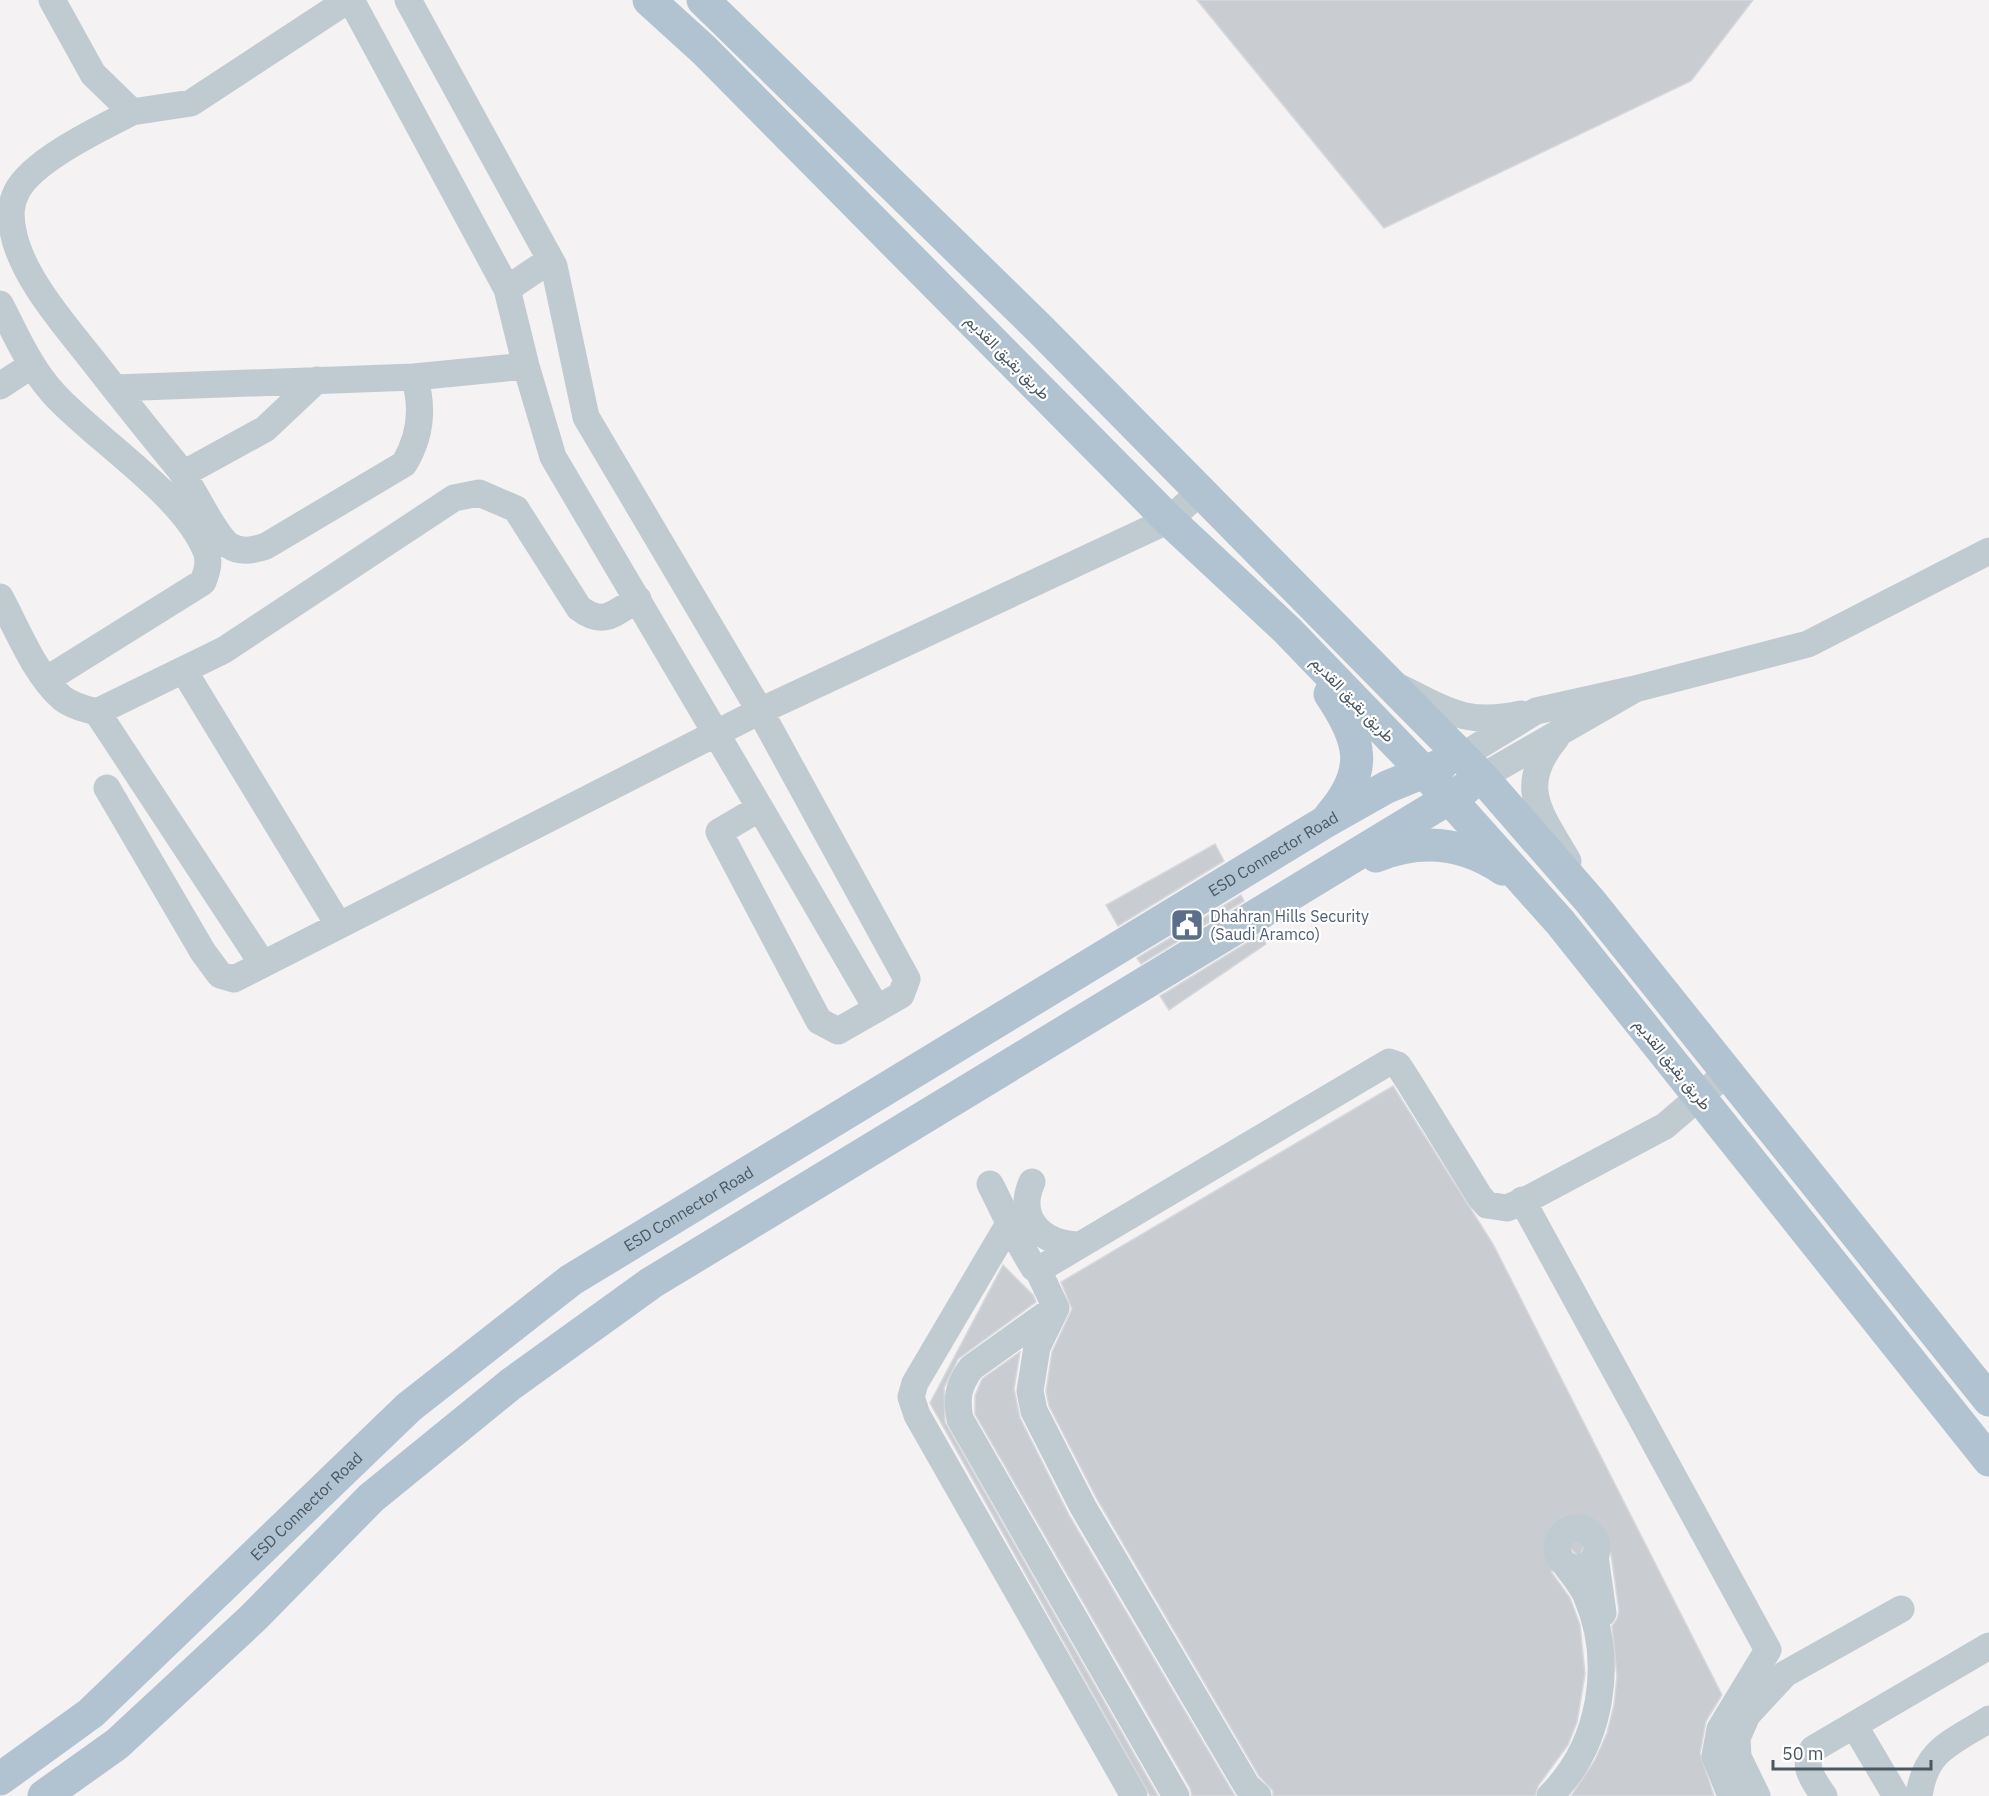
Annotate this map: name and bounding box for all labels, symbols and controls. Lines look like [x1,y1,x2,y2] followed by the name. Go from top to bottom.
[961,310,1055,404] street label: طريق بقيق القديم
[1306,652,1399,747] street label: طريق بقيق القديم
[1205,807,1341,901] street label: ESD Connector Road
[1210,906,1369,944] place label: Dhahran Hills Security (Saudi Aramco)
[1169,907,1205,943] public building icon: Dhahran Hills Security (Saudi Aramco)
[1629,1014,1716,1115] street label: طريق بقيق القديم
[620,1162,757,1256] street label: ESD Connector Road
[246,1447,366,1565] street label: ESD Connector Road
[1773,1733,1930,1771] scale bar
[1782,1742,1824,1765] text: 50 m

